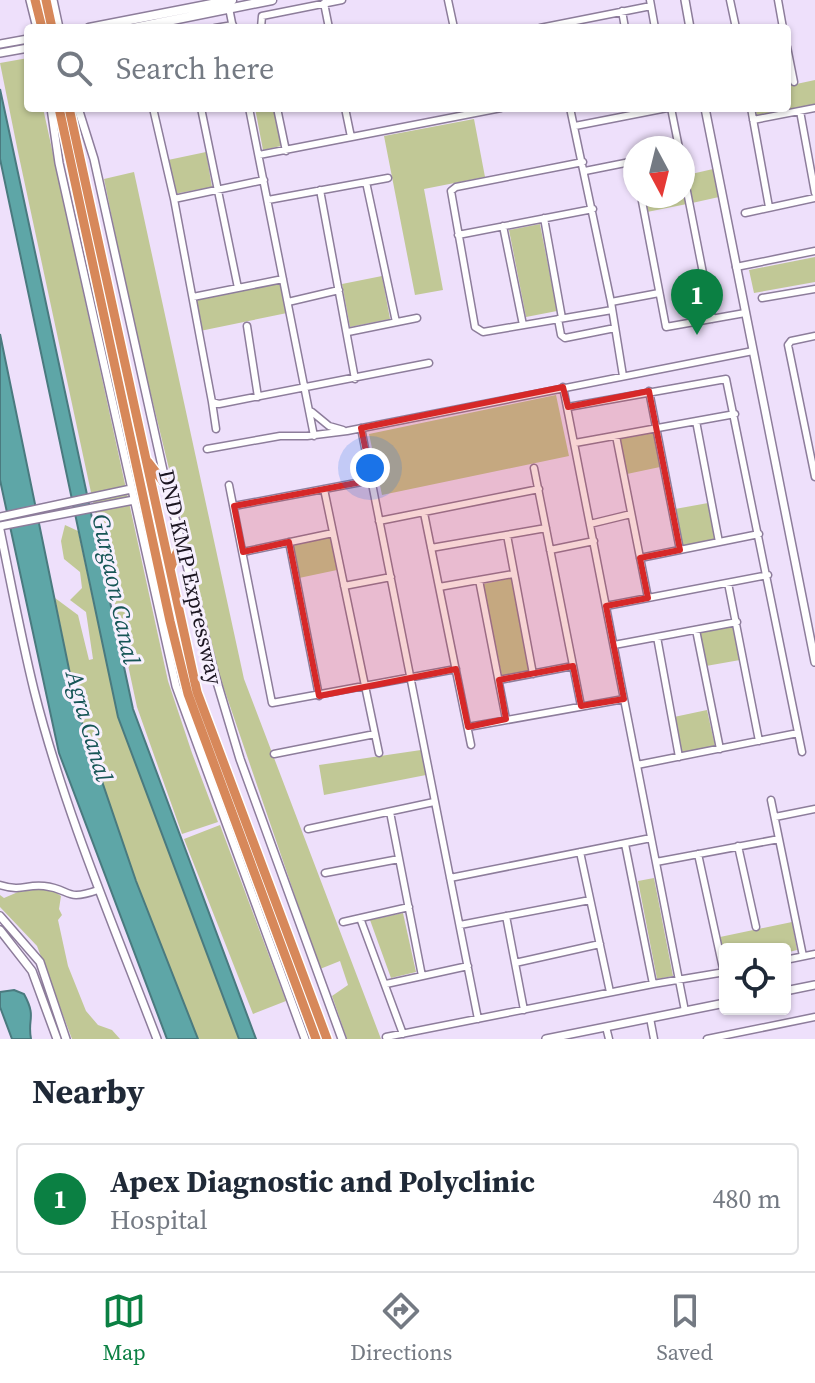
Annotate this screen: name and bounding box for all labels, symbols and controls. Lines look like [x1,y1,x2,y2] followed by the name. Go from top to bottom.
[24,24,791,112] search box
[52,46,96,90] icon: search
[116,48,274,89] text: Search here
[623,136,695,208] north arrow
[671,269,723,335] pin: 1
[350,448,390,488] your location
[152,467,231,688] street label: DND KMP Expressway
[84,511,149,667] water label: Gurgaon Canal
[57,665,121,785] water label: Agra Canal
[719,943,791,1015] map controls
[719,943,791,1015] button: locate
[32,1068,145,1114] text: Nearby
[110,1161,535,1202] text: Apex Diagnostic and Polyclinic
[53,1181,67,1217] text: 1
[713,1181,781,1217] text: 480 m
[110,1202,208,1238] text: Hospital
[102,1289,146,1367] tab: Map
[350,1289,452,1367] tab: Directions
[656,1289,713,1367] tab: Saved

